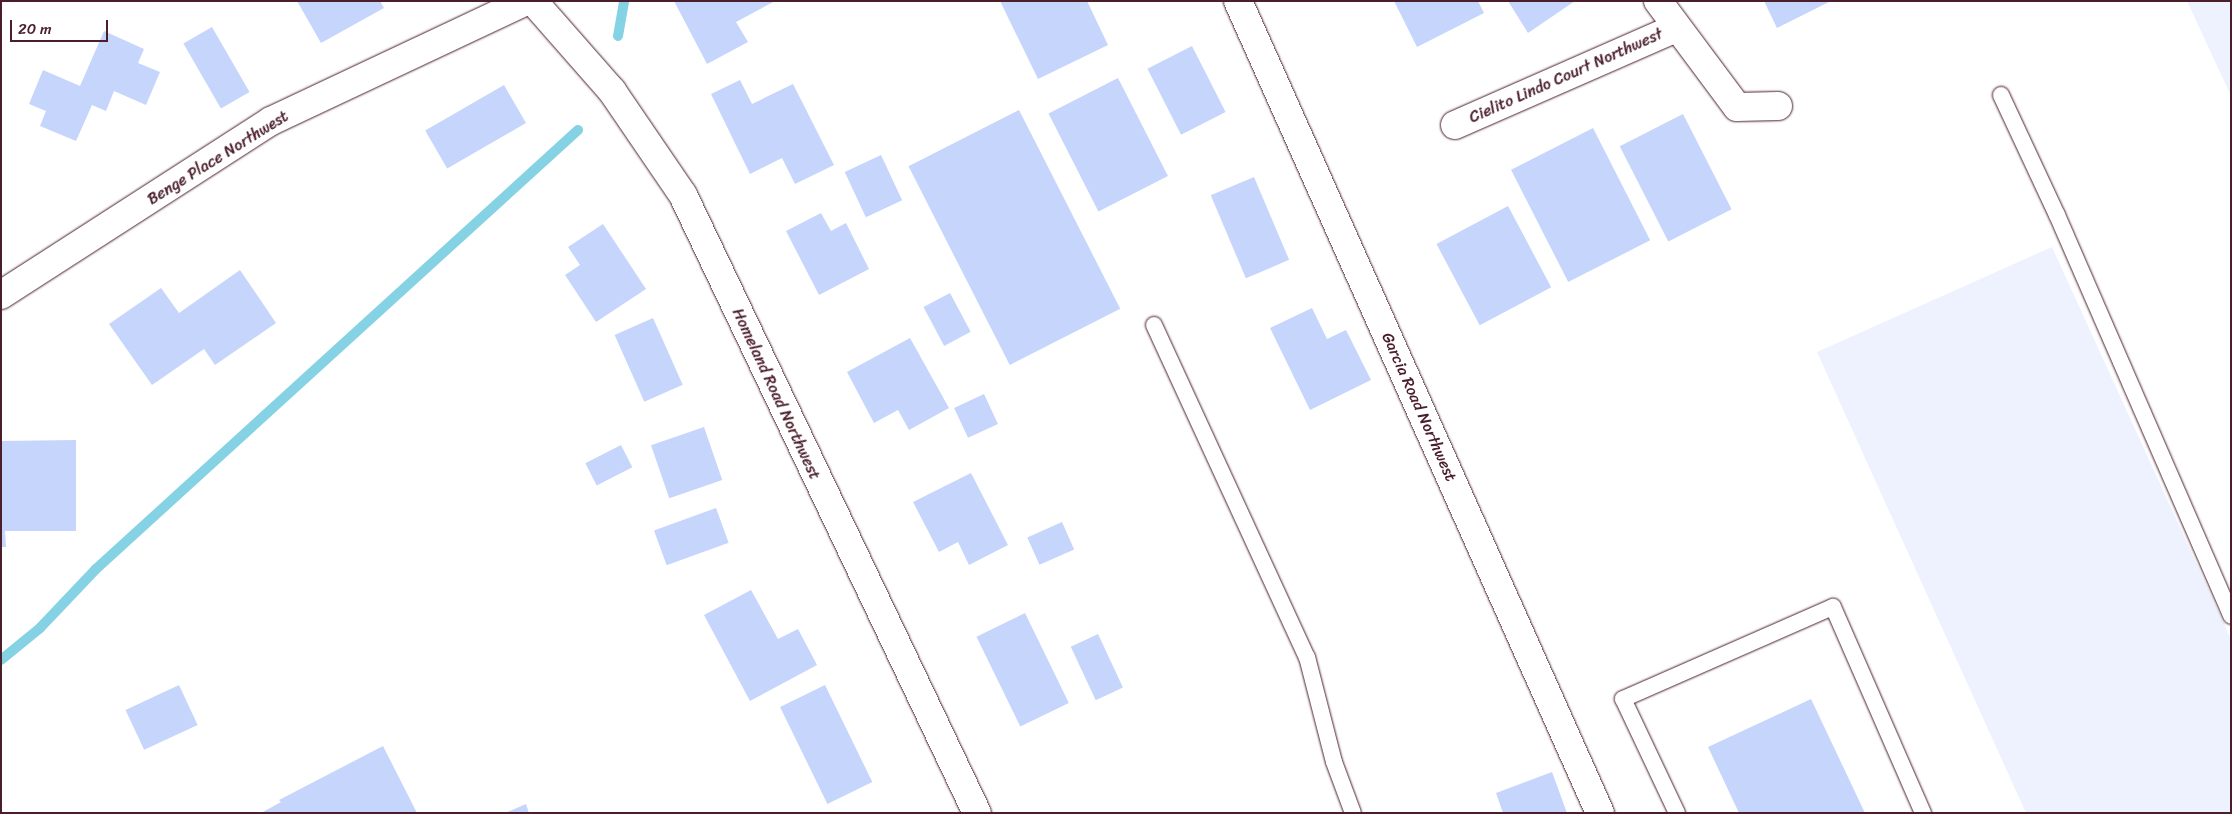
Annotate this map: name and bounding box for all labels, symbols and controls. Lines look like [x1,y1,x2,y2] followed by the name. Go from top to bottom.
[12,10,110,42] scale bar
[18,16,52,42] text: 20 m
[1466,24,1666,128] street label: Cielito Lindo Court Northwest
[143,106,293,210] street label: Benge Place Northwest
[728,305,824,483] street label: Homeland Road Northwest
[1377,329,1461,485] street label: Garcia Road Northwest

